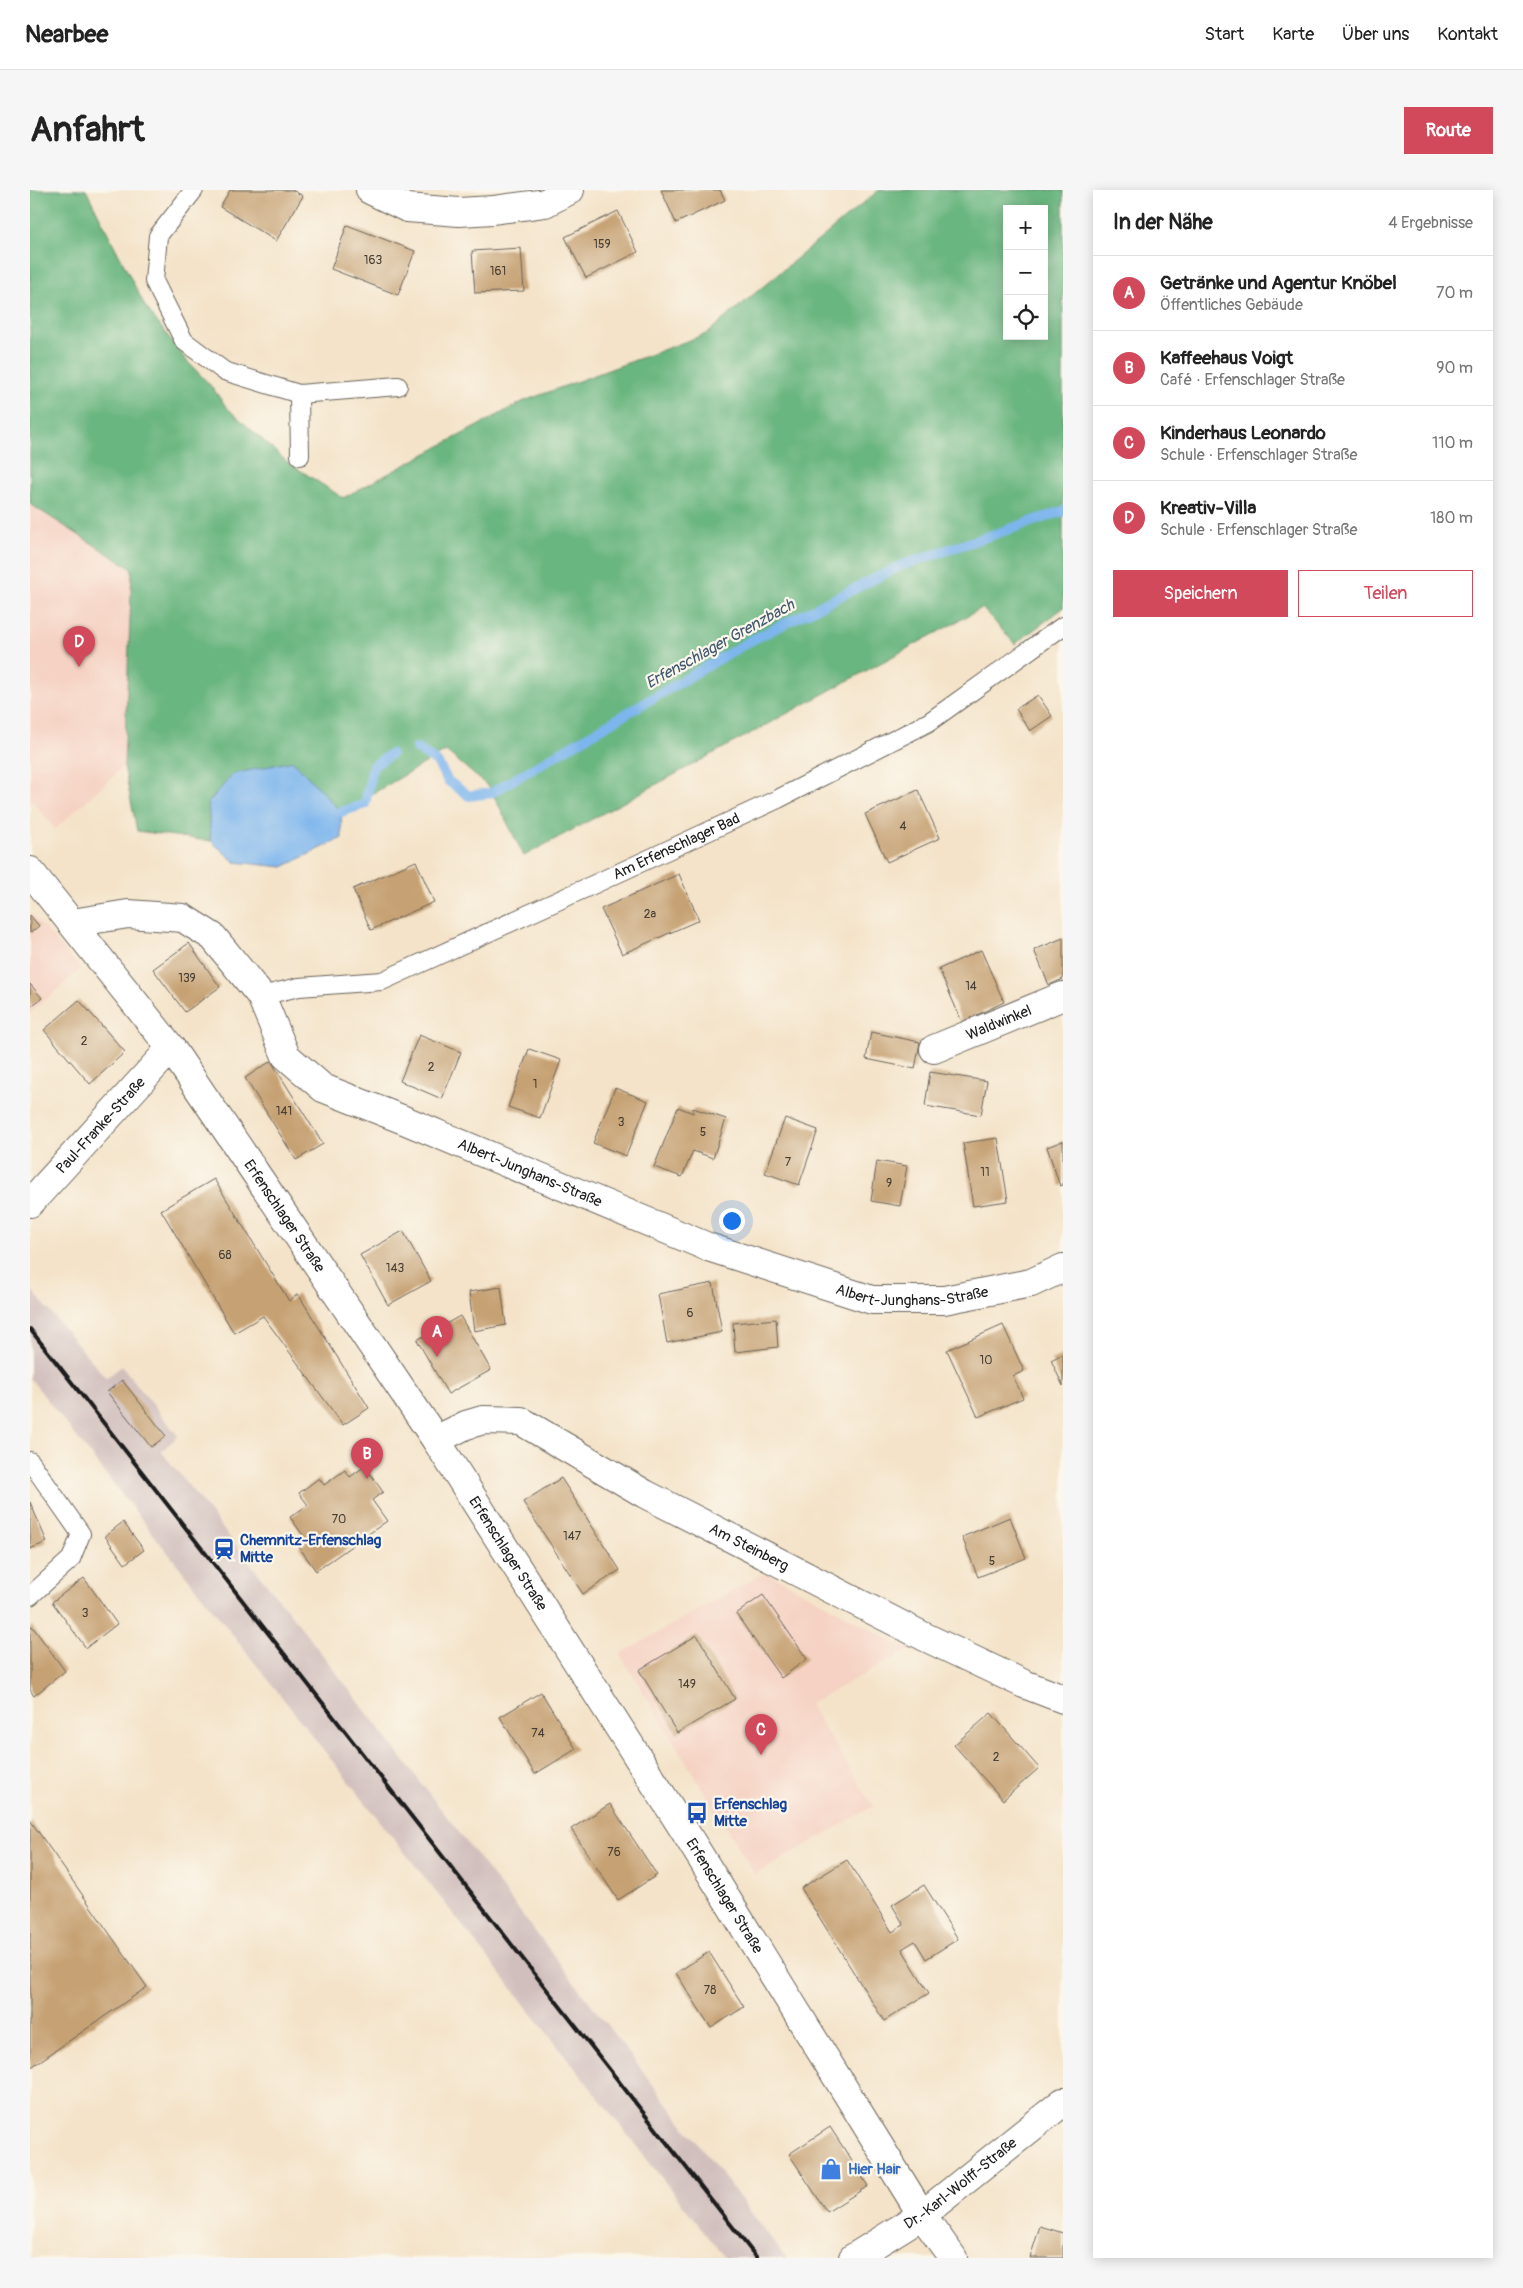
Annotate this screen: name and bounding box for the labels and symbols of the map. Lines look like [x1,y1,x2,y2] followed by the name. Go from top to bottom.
[593,237,611,252] house number: 159
[364,253,382,268] house number: 163
[490,264,506,279] house number: 161
[642,594,799,693] water label: Erfenschlager Grenzbach
[63,626,95,667] pin: D
[610,808,743,884] street label: Am Erfenschlager Bad
[900,819,907,834] house number: 4
[644,907,657,922] house number: 2a
[178,971,196,986] house number: 139
[965,979,977,994] house number: 14
[963,1000,1034,1044] street label: Waldwinkel
[81,1034,88,1049] house number: 2
[428,1060,435,1075] house number: 2
[52,1073,150,1178] street label: Paul-Franke-Straße
[533,1077,537,1092] house number: 1
[276,1104,292,1119] house number: 141
[618,1115,625,1130] house number: 3
[700,1125,706,1140] house number: 5
[455,1134,605,1211] street label: Albert-Junghans-Straße
[785,1155,792,1170] house number: 7
[240,1156,330,1276] street label: Erfenschlager Straße
[980,1165,990,1180] house number: 11
[886,1176,892,1191] house number: 9
[719,1208,745,1234] your location
[218,1248,232,1263] house number: 68
[386,1261,404,1276] house number: 143
[833,1279,991,1310] street label: Albert-Junghans-Straße
[687,1306,694,1321] house number: 6
[421,1316,453,1357] pin: A
[980,1353,992,1368] house number: 10
[351,1438,383,1479] pin: B
[465,1493,552,1615] street label: Erfenschlager Straße
[332,1512,346,1527] house number: 70
[706,1519,792,1575] street label: Am Steinberg
[563,1529,582,1544] house number: 147
[240,1531,382,1567] place label: Chemnitz-Erfenschlag Mitte
[211,1536,237,1562] station icon: Chemnitz-Erfenschlag Mitte
[989,1554,995,1569] house number: 5
[82,1606,89,1621] house number: 3
[678,1677,696,1692] house number: 149
[745,1714,777,1755] pin: C
[531,1726,545,1741] house number: 74
[993,1750,1000,1765] house number: 2
[714,1795,788,1831] place label: Erfenschlag Mitte
[684,1800,710,1826] bus stop icon: Erfenschlag Mitte
[682,1835,768,1957] street label: Erfenschlager Straße
[607,1845,621,1860] house number: 76
[704,1983,716,1998] house number: 78
[900,2133,1021,2233] street label: Dr.-Karl-Wolff-Straße
[818,2156,844,2182] shop icon: Hier Hair
[848,2160,901,2179] place label: Hier Hair

